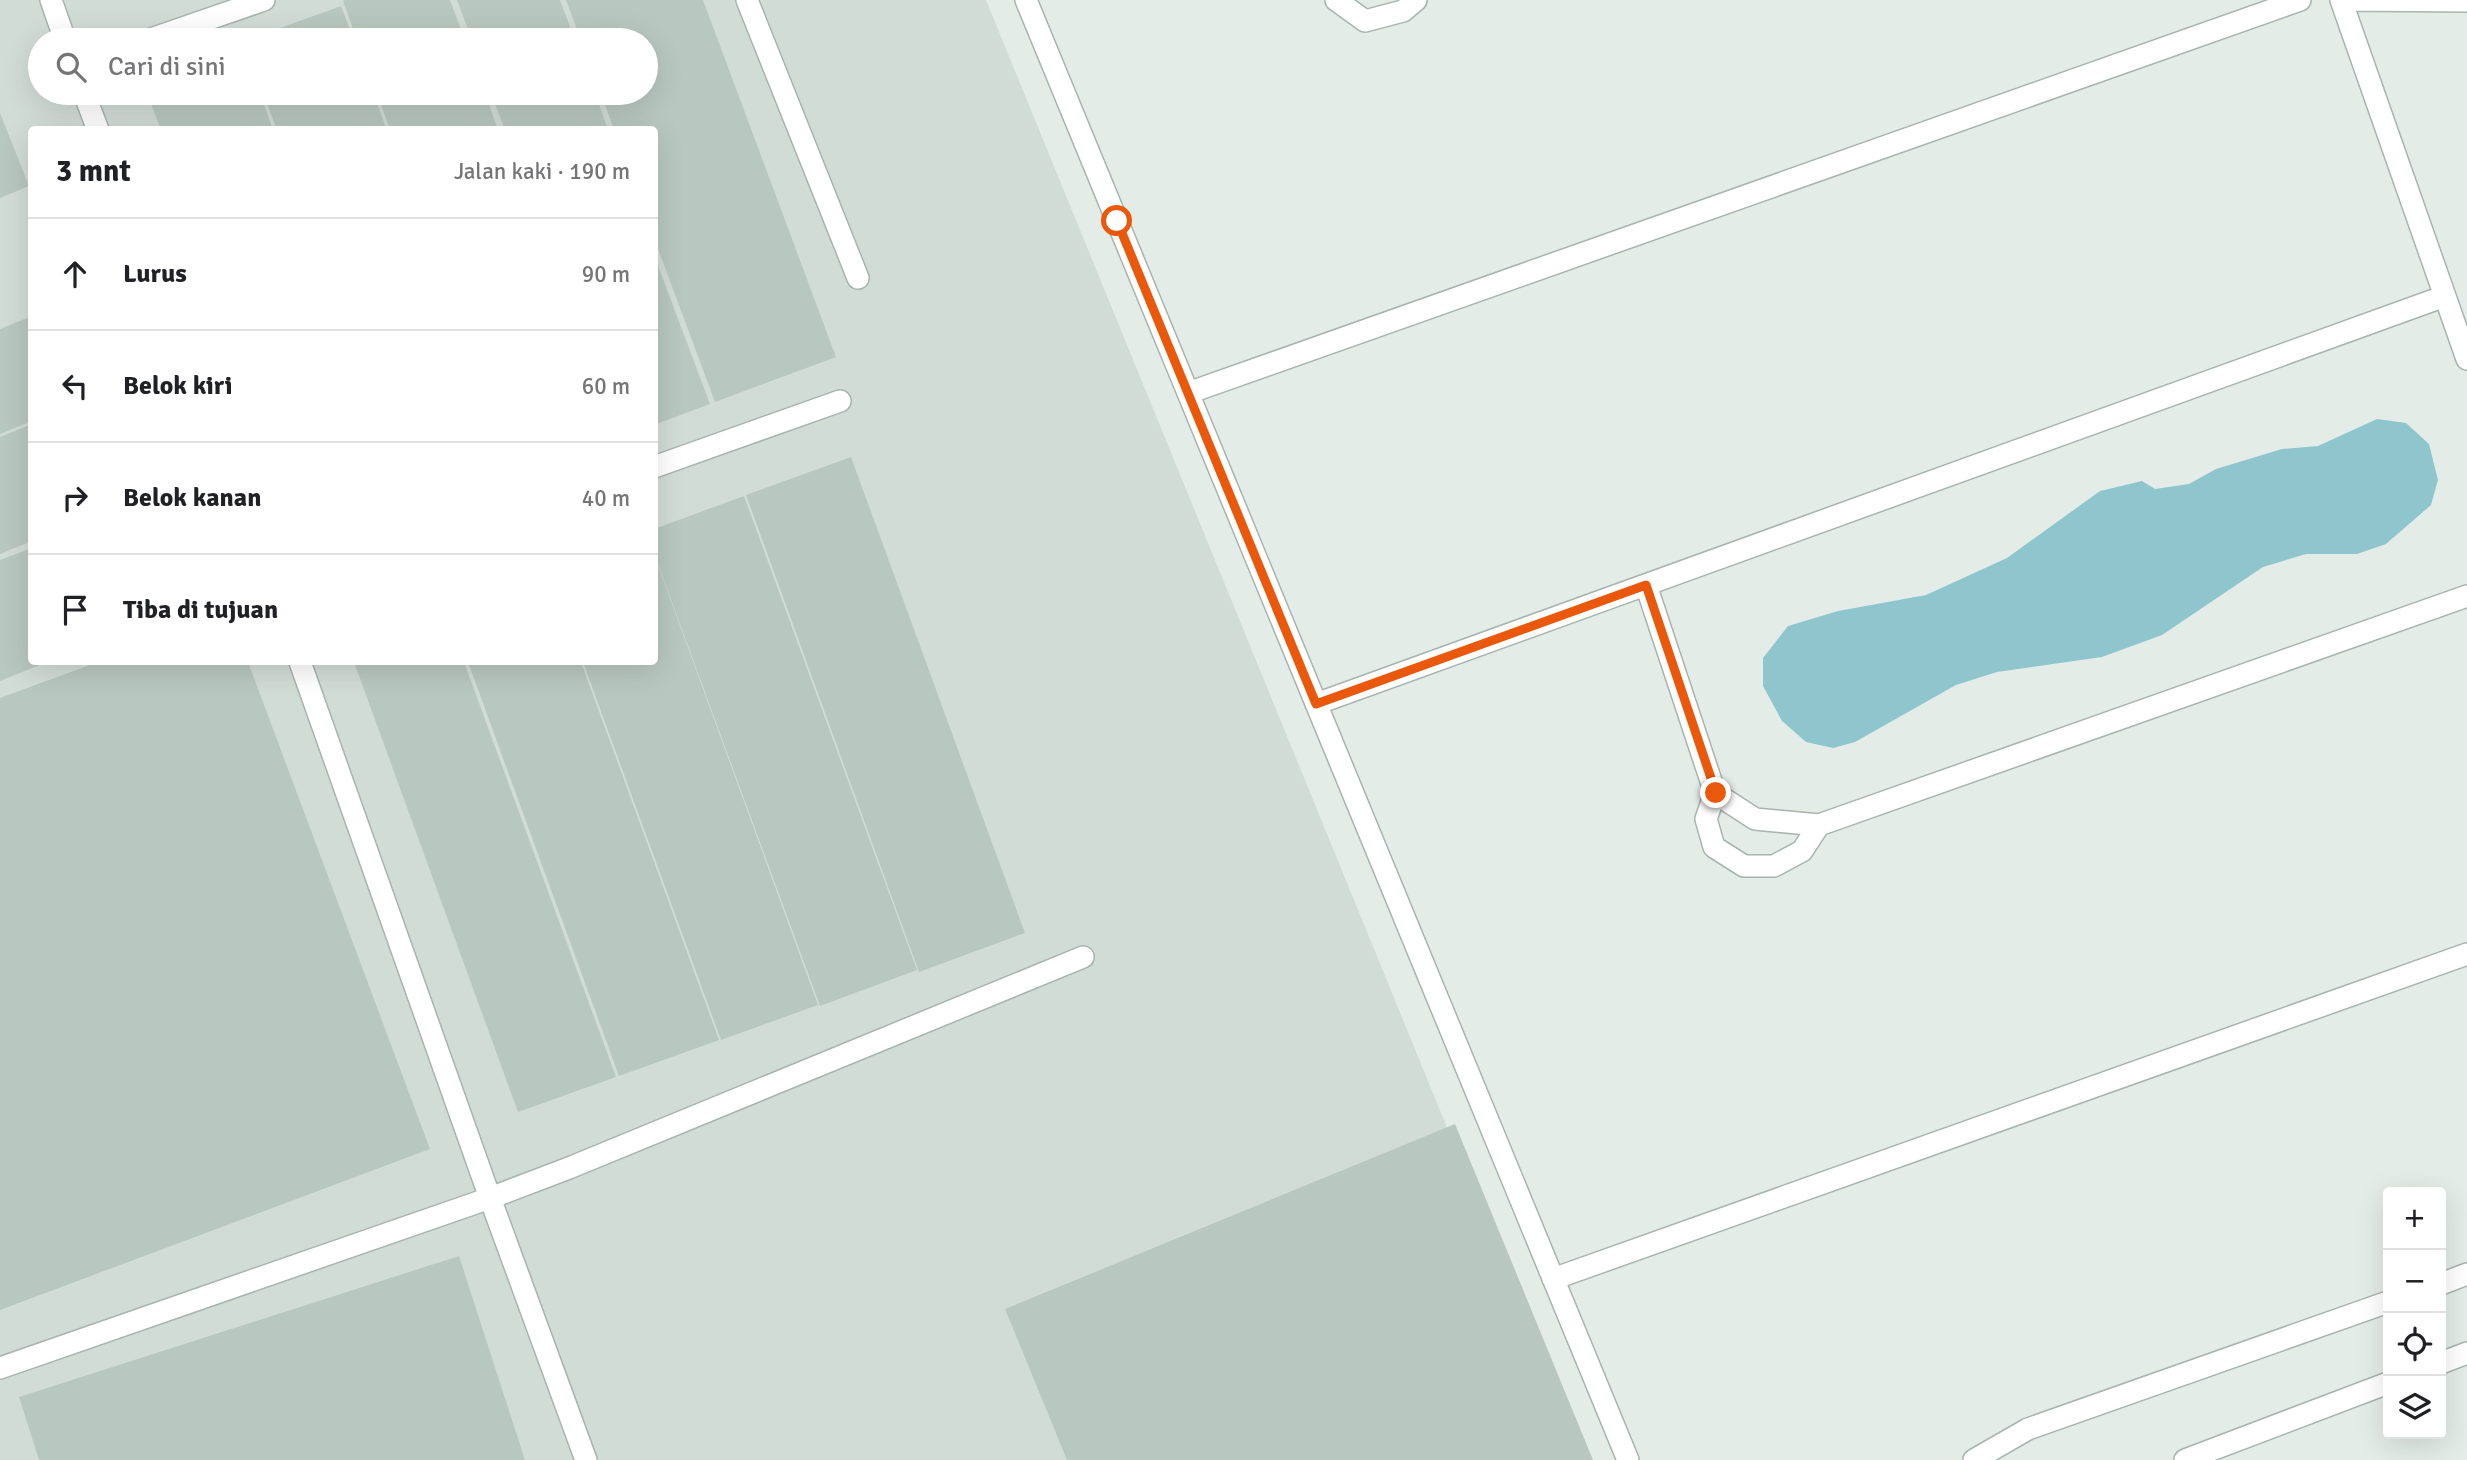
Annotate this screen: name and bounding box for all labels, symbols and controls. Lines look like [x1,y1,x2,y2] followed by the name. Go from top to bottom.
[28,28,658,105] search box
[52,48,90,86] icon: search
[108,51,226,83] text: Cari di sini
[56,153,131,190] text: 3 mnt
[454,157,630,186] text: Jalan kaki · 190 m
[1101,205,1132,236] route start
[56,255,94,293] icon: ahead
[123,258,187,290] text: Lurus
[582,260,630,289] text: 90 m
[56,367,94,405] icon: left
[123,370,232,402] text: Belok kiri
[582,372,630,401] text: 60 m
[56,479,94,517] icon: right
[123,482,261,514] text: Belok kanan
[582,484,630,513] text: 40 m
[56,591,94,629] icon: arrive
[123,594,278,626] text: Tiba di tujuan
[1700,777,1731,808] route end
[2383,1187,2446,1439] map controls
[2383,1187,2446,1250] button: +
[2383,1250,2446,1313] button: −
[2383,1313,2446,1376] button: locate
[2383,1376,2446,1439] button: layers

